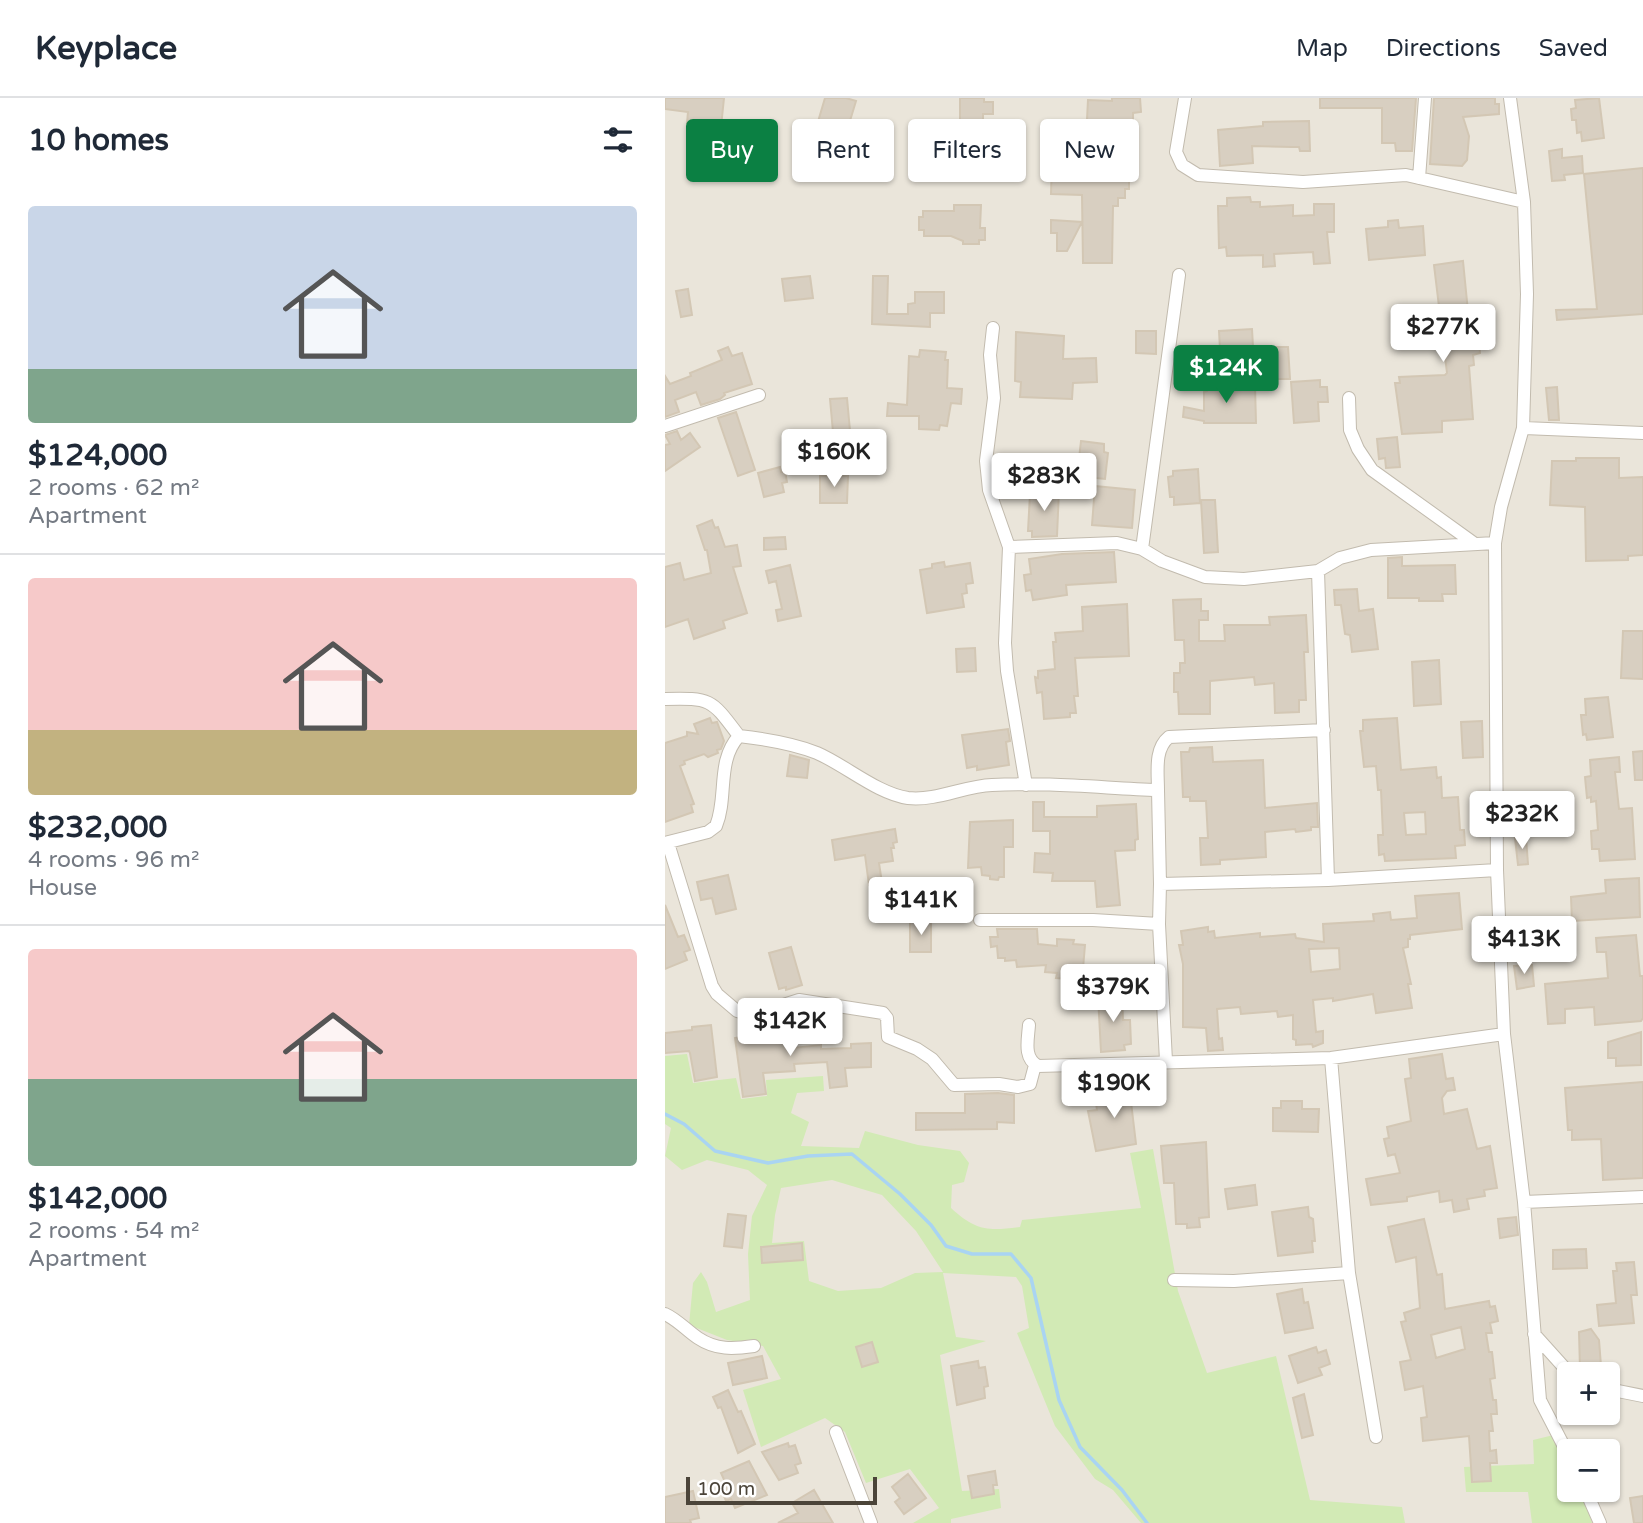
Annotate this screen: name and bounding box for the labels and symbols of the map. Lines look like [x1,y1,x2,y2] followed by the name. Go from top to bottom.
[1394,304,1492,364] pin: $277K
[1177,345,1275,405] pin: $124K
[785,430,883,489] pin: $160K
[995,454,1093,513] pin: $283K
[1473,792,1571,851] pin: $232K
[872,878,970,937] pin: $141K
[1475,916,1573,976] pin: $413K
[1064,964,1162,1024] pin: $379K
[741,998,839,1058] pin: $142K
[1065,1060,1163,1120] pin: $190K
[686,1474,877,1506] scale bar

